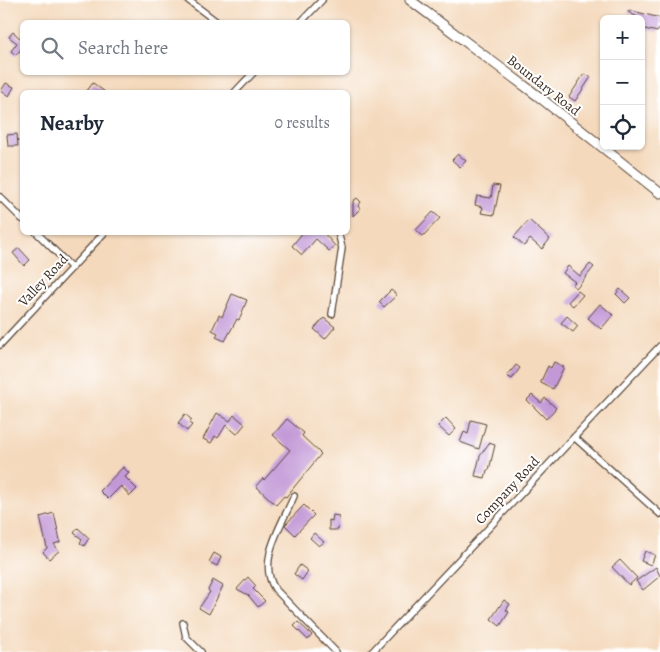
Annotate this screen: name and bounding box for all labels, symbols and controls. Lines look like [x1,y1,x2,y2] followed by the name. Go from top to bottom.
[600,15,645,150] map controls
[600,15,645,60] button: +
[20,20,350,75] search box
[38,34,66,62] icon: search
[78,35,168,61] text: Search here
[503,51,585,120] street label: Boundary Road
[600,60,645,105] button: −
[600,105,645,150] button: locate
[40,109,103,137] text: Nearby
[274,112,330,134] text: 0 results
[13,250,73,311] street label: Valley Road
[471,452,544,528] street label: Company Road

